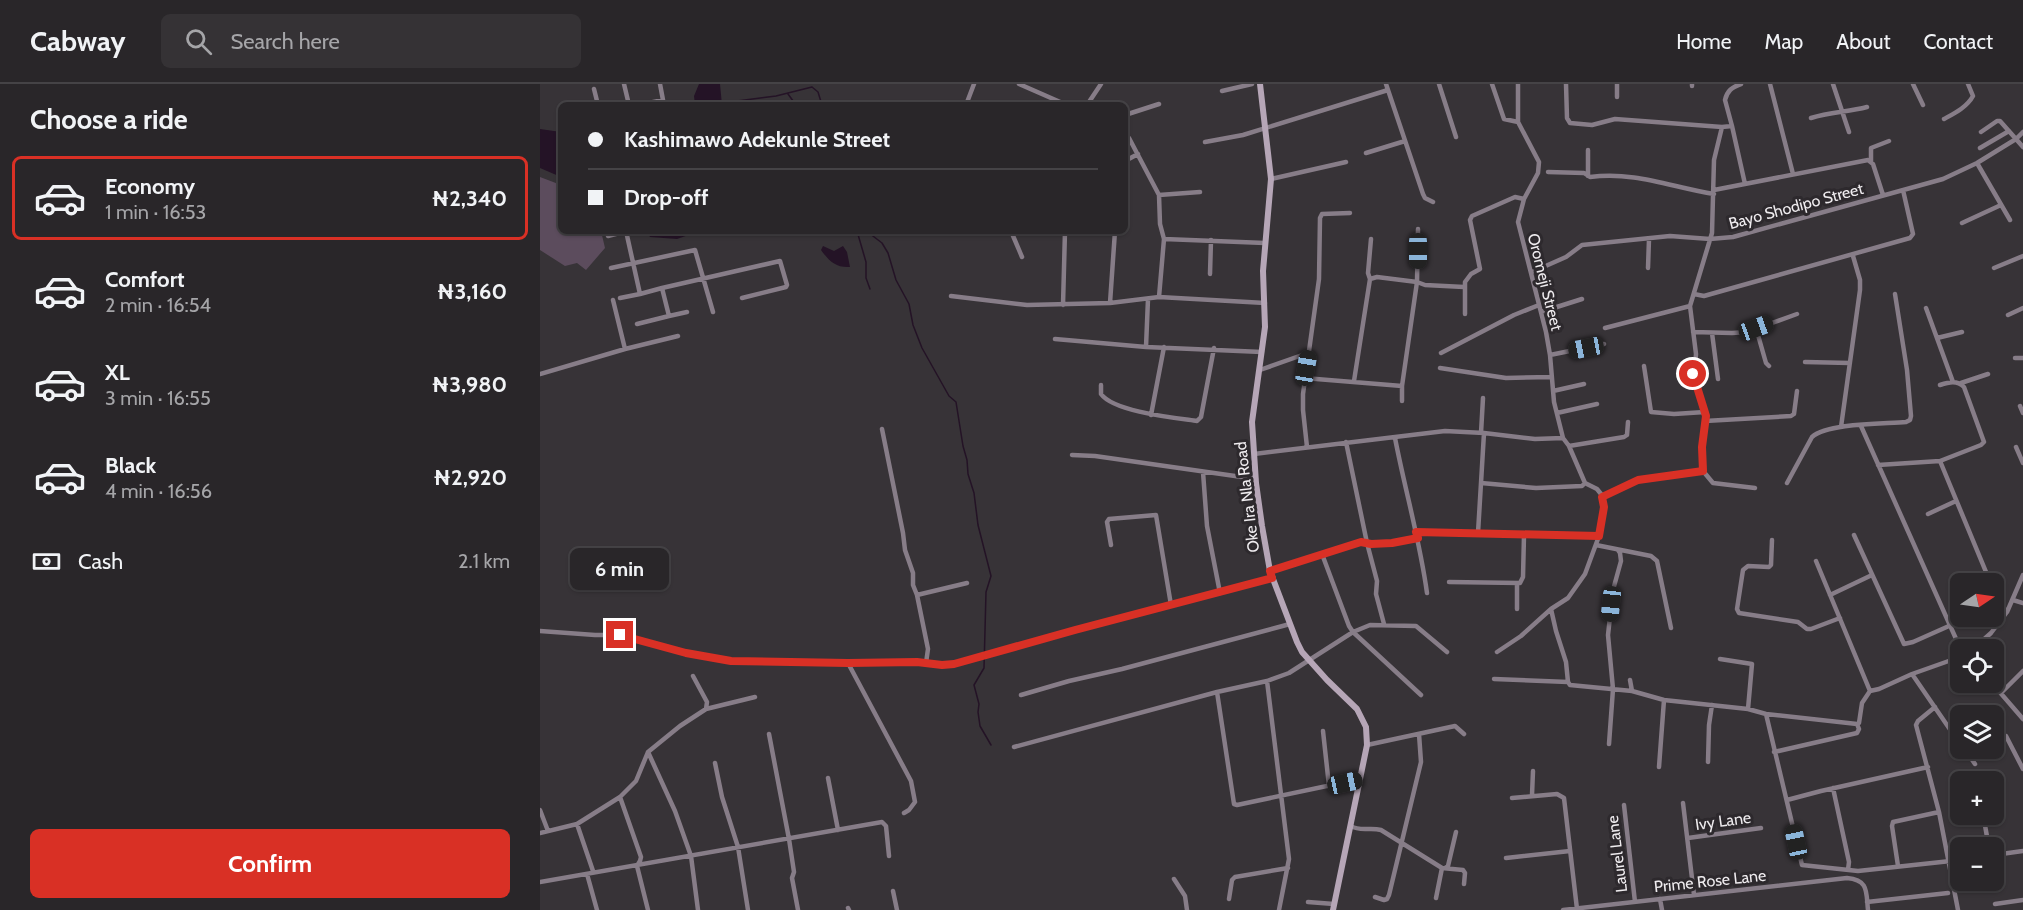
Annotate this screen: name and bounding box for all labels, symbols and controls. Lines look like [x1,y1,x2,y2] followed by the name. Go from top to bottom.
[161,14,581,68] search box
[30,24,125,58] text: Cabway
[182,25,215,58] icon: search
[230,28,340,55] text: Search here
[1676,29,1732,54] text: Home
[1765,29,1803,54] text: Map
[1836,29,1890,54] text: About
[1923,29,1993,54] text: Contact
[30,103,188,136] text: Choose a ride
[624,126,890,153] text: Kashimawo Adekunle Street
[33,171,87,225] icon: car
[105,173,195,200] text: Economy
[1727,179,1866,233] street label: Bayo Shodipo Street
[624,184,708,211] text: Drop-off
[431,185,507,212] text: ₦2,340
[105,200,206,224] text: 1 min · 16:53
[1524,231,1566,333] street label: Oromeji Street
[1409,233,1427,269] car
[33,264,87,318] icon: car
[105,266,184,293] text: Comfort
[437,278,507,305] text: ₦3,160
[105,293,211,317] text: 2 min · 16:54
[1736,313,1776,343] car
[1567,336,1605,360] car
[1294,349,1318,387] car
[33,357,87,411] icon: car
[105,359,130,386] text: XL
[1679,360,1706,387] route start
[431,371,507,398] text: ₦3,980
[105,386,211,410] text: 3 min · 16:55
[1231,440,1263,554] street label: Oke Ira Nla Road
[33,450,87,504] icon: car
[105,452,156,479] text: Black
[433,464,507,491] text: ₦2,920
[105,479,212,503] text: 4 min · 16:56
[30,545,63,578] icon: cash
[78,548,123,575] text: Cash
[571,548,670,590] callout: 6 min
[458,549,510,573] text: 2.1 km
[595,557,644,581] text: 6 min
[1950,573,2004,627] north arrow
[1950,573,2004,891] map controls
[1600,585,1622,623] car
[606,621,633,648] route end
[1950,639,2004,693] button: locate
[1950,705,2004,759] button: layers
[1326,770,1364,796] car
[1950,771,2004,825] button: +
[1694,808,1752,834] street label: Ivy Lane
[1603,814,1631,894] street label: Laurel Lane
[1783,823,1809,861] car
[30,829,510,898] button: Confirm
[1950,837,2004,891] button: −
[1653,866,1767,896] street label: Prime Rose Lane

